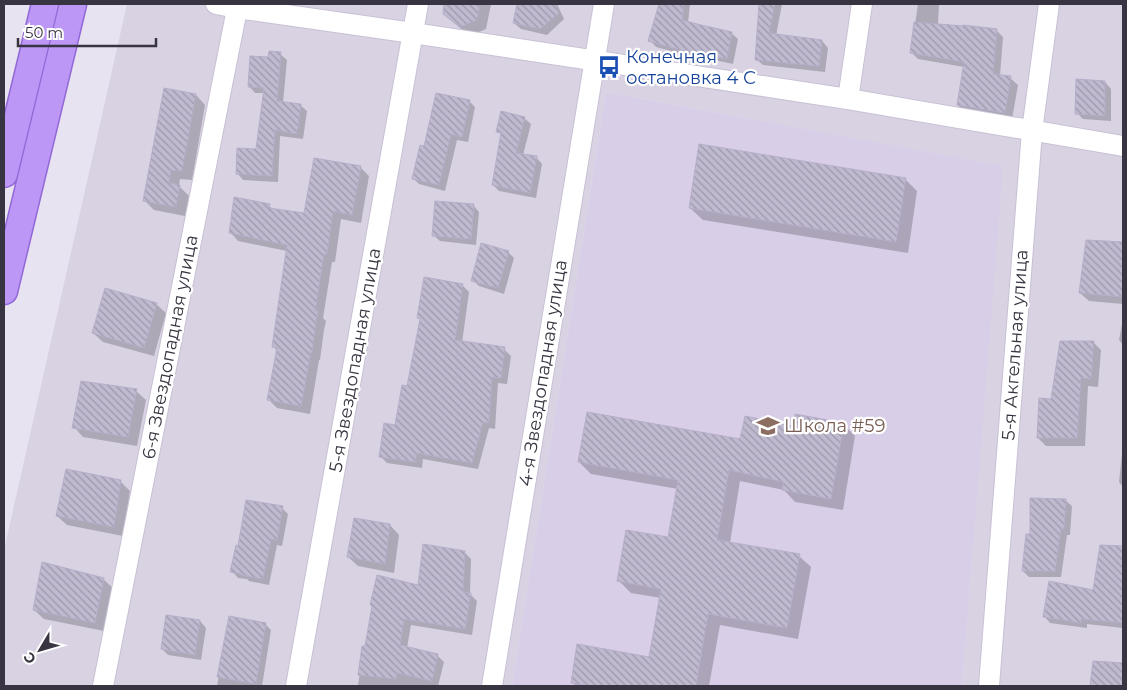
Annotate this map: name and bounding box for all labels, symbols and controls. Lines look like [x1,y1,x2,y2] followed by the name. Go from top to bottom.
[18,15,155,47] scale bar
[25,23,63,42] text: 50 m
[626,46,756,89] place label: Конечная остановка 4 С
[596,54,622,80] bus stop icon: Конечная остановка 4 С
[137,233,203,461] street label: 6-я Звездопадная улица
[324,246,386,474] street label: 5-я Звездопадная улица
[997,249,1033,441] street label: 5-я Акгельная улица
[514,258,572,488] street label: 4-я Звездопадная улица
[755,413,781,439] school or university icon: Школа #59
[784,415,886,437] place label: Школа #59
[15,625,65,675] north arrow
[20,648,40,668] text: С

